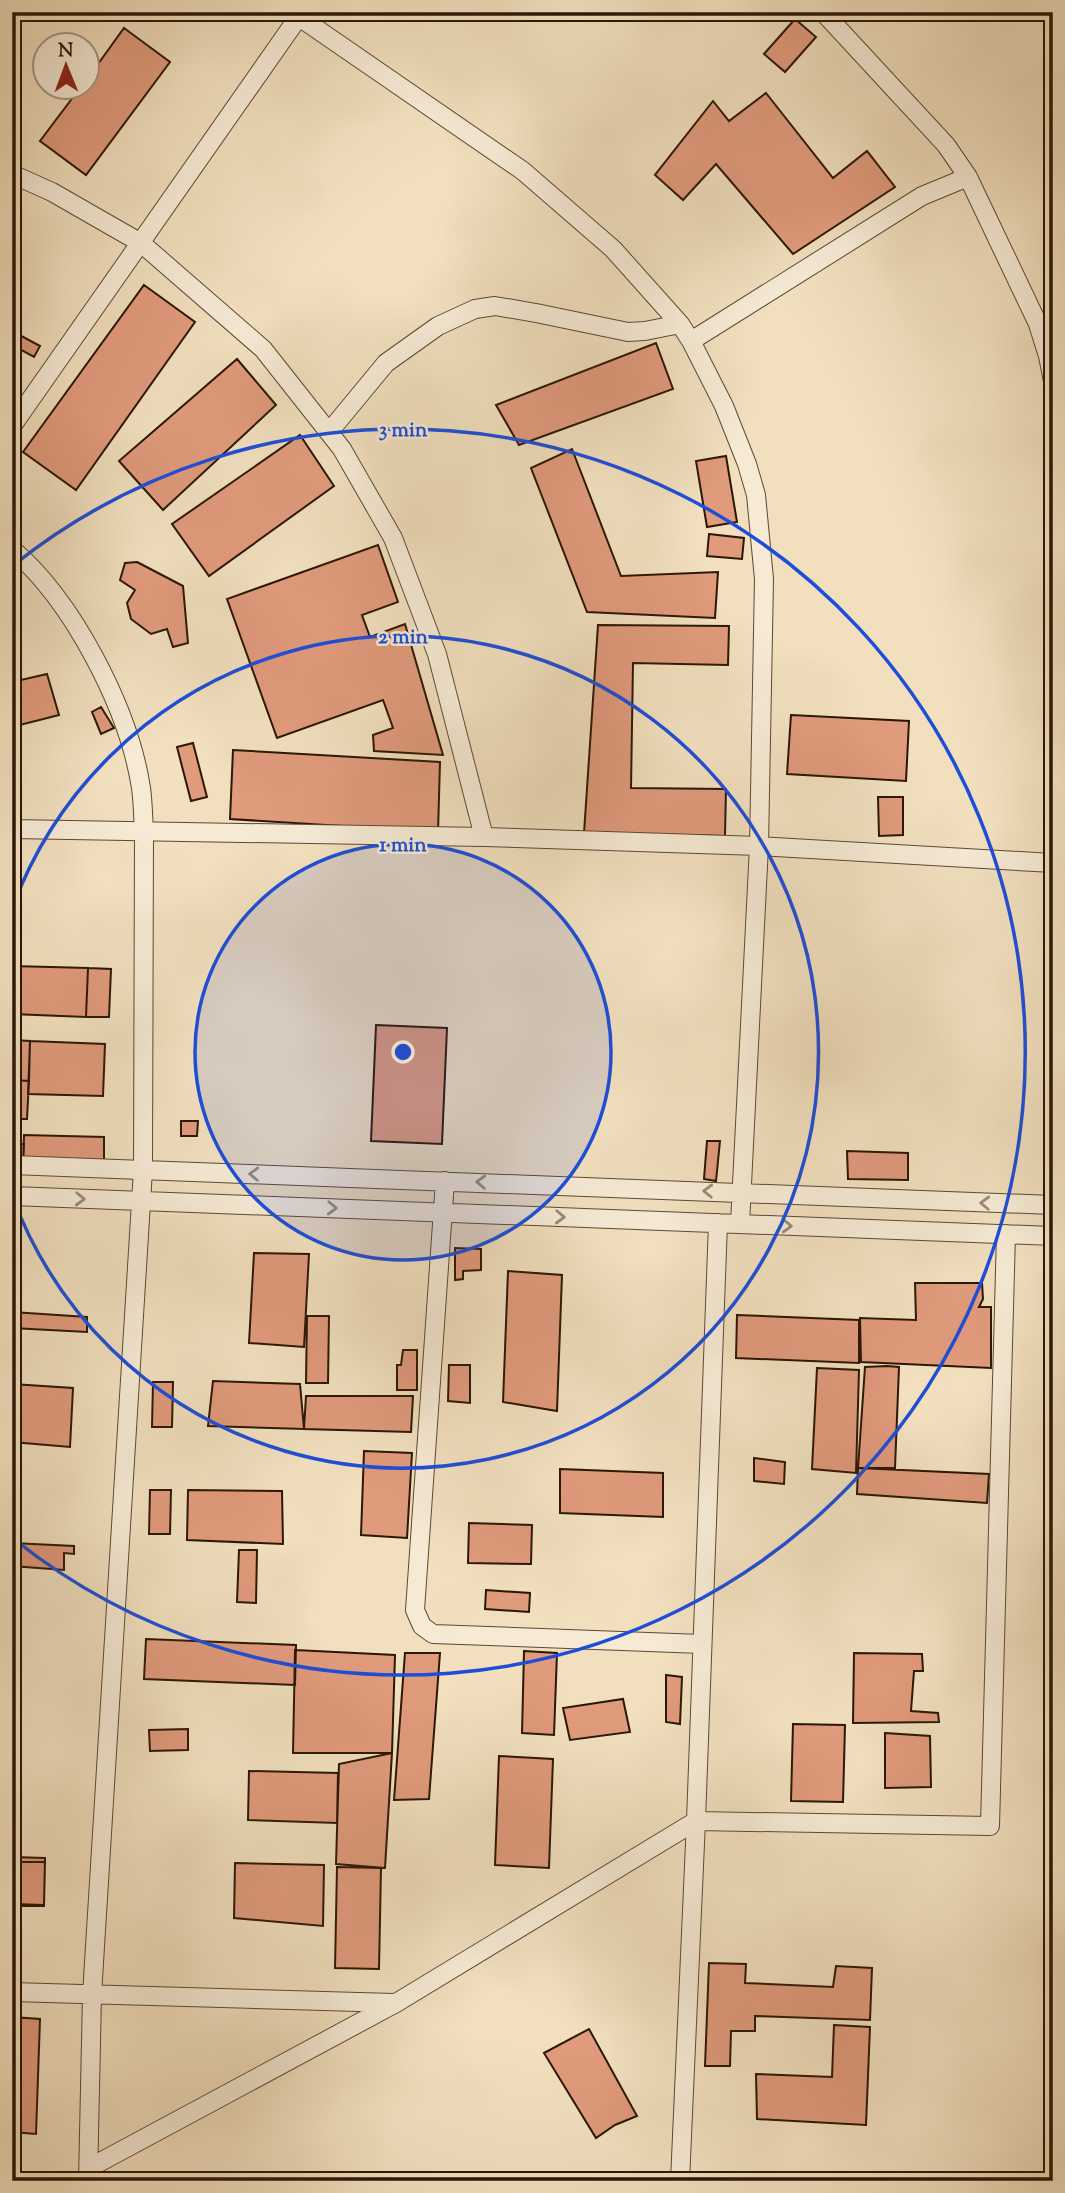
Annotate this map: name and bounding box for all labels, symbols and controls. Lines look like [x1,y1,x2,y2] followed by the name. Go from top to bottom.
[32,32,102,102] north arrow
[58,38,74,65] text: N
[379,416,428,446] text: 3 min
[378,623,429,653] text: 2 min
[379,831,427,861] text: 1 min
[391,1040,415,1064] centre of rings
[248,1166,258,1182] one-way arrow
[475,1175,486,1190] one-way arrow
[703,1183,714,1198] one-way arrow
[75,1191,86,1206] one-way arrow
[979,1195,990,1210] one-way arrow
[327,1201,338,1216] one-way arrow
[554,1210,565,1225] one-way arrow
[782,1218,793,1233] one-way arrow

